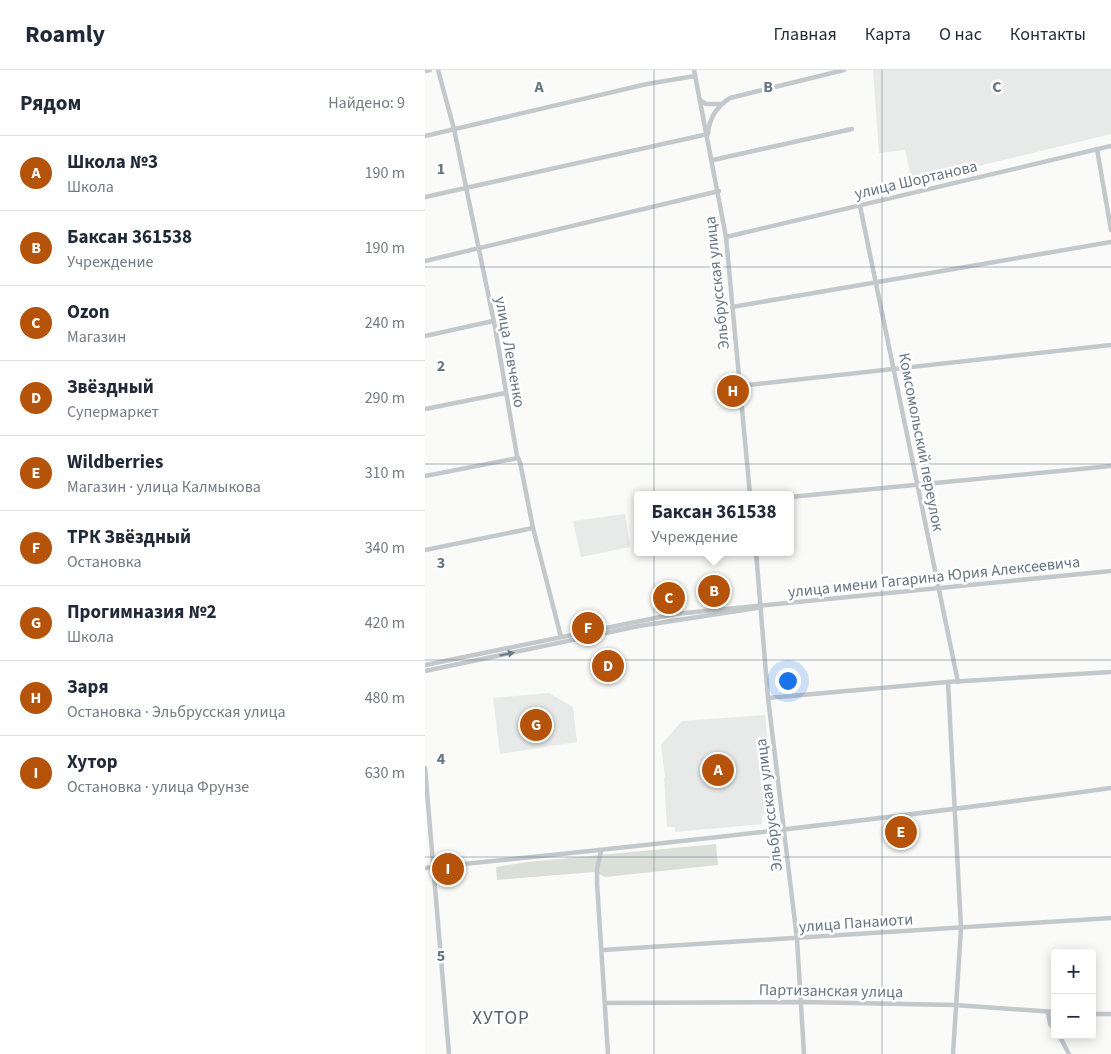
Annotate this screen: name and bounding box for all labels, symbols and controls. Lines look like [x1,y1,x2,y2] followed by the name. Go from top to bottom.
[25,17,105,52] text: Roamly
[774,22,837,47] text: Главная
[865,22,911,47] text: Карта
[939,22,982,47] text: О нас
[1010,22,1086,47] text: Контакты
[533,76,544,98] text: A
[763,76,773,98] text: B
[992,76,1002,98] text: C
[20,88,81,118] text: Рядом
[328,92,405,114] text: Найдено: 9
[67,149,158,176] text: Школа №3
[852,155,980,205] street label: улица Шортанова
[437,158,445,180] text: 1
[31,162,41,184] text: A
[365,162,405,184] text: 190 m
[67,176,114,198] text: Школа
[699,215,735,351] street label: Эльбрусская улица
[67,224,192,251] text: Баксан 361538
[31,237,41,259] text: B
[365,237,405,259] text: 190 m
[67,251,154,273] text: Учреждение
[489,295,531,409] street label: улица Левченко
[67,299,110,326] text: Ozon
[31,312,41,334] text: C
[365,312,405,334] text: 240 m
[67,326,126,348] text: Магазин
[893,351,949,533] street label: Комсомольский переулок
[437,355,445,377] text: 2
[717,372,749,410] pin: H
[67,374,154,401] text: Звёздный
[31,387,41,409] text: D
[365,387,405,409] text: 290 m
[67,401,159,423] text: Супермаркет
[67,449,163,476] text: Wildberries
[32,462,40,484] text: E
[365,462,405,484] text: 310 m
[67,476,261,498] text: Магазин · улица Калмыкова
[634,491,794,556] popup
[651,499,777,526] text: Баксан 361538
[67,524,191,551] text: ТРК Звёздный
[651,526,738,548] text: Учреждение
[32,537,40,559] text: F
[365,537,405,559] text: 340 m
[67,551,141,573] text: Остановка
[787,551,1081,603] street label: улица имени Гагарина Юрия Алексеевича
[437,552,445,574] text: 3
[698,572,730,610] pin: B
[653,579,685,617] pin: C
[67,599,217,626] text: Прогимназия №2
[572,609,604,647] pin: F
[31,612,41,634] text: G
[365,612,405,634] text: 420 m
[67,626,114,648] text: Школа
[592,647,624,685] pin: D
[499,650,515,658] one-way arrow
[775,668,801,694] your location
[67,674,109,701] text: Заря
[31,687,41,709] text: H
[365,687,405,709] text: 480 m
[67,701,286,723] text: Остановка · Эльбрусская улица
[520,706,552,744] pin: G
[750,737,788,873] street label: Эльбрусская улица
[437,748,446,770] text: 4
[67,749,118,776] text: Хутор
[702,751,734,789] pin: A
[34,762,38,784] text: I
[365,762,405,784] text: 630 m
[67,776,249,798] text: Остановка · улица Фрунзе
[885,813,917,851] pin: E
[432,850,464,888] pin: I
[798,908,914,938] street label: улица Панаиоти
[437,945,445,967] text: 5
[1051,949,1096,1039] map controls
[1051,949,1096,994] button: +
[759,979,903,1003] street label: Партизанская улица
[1051,994,1096,1039] button: −
[472,1005,530,1032] district label: ХУТОР

